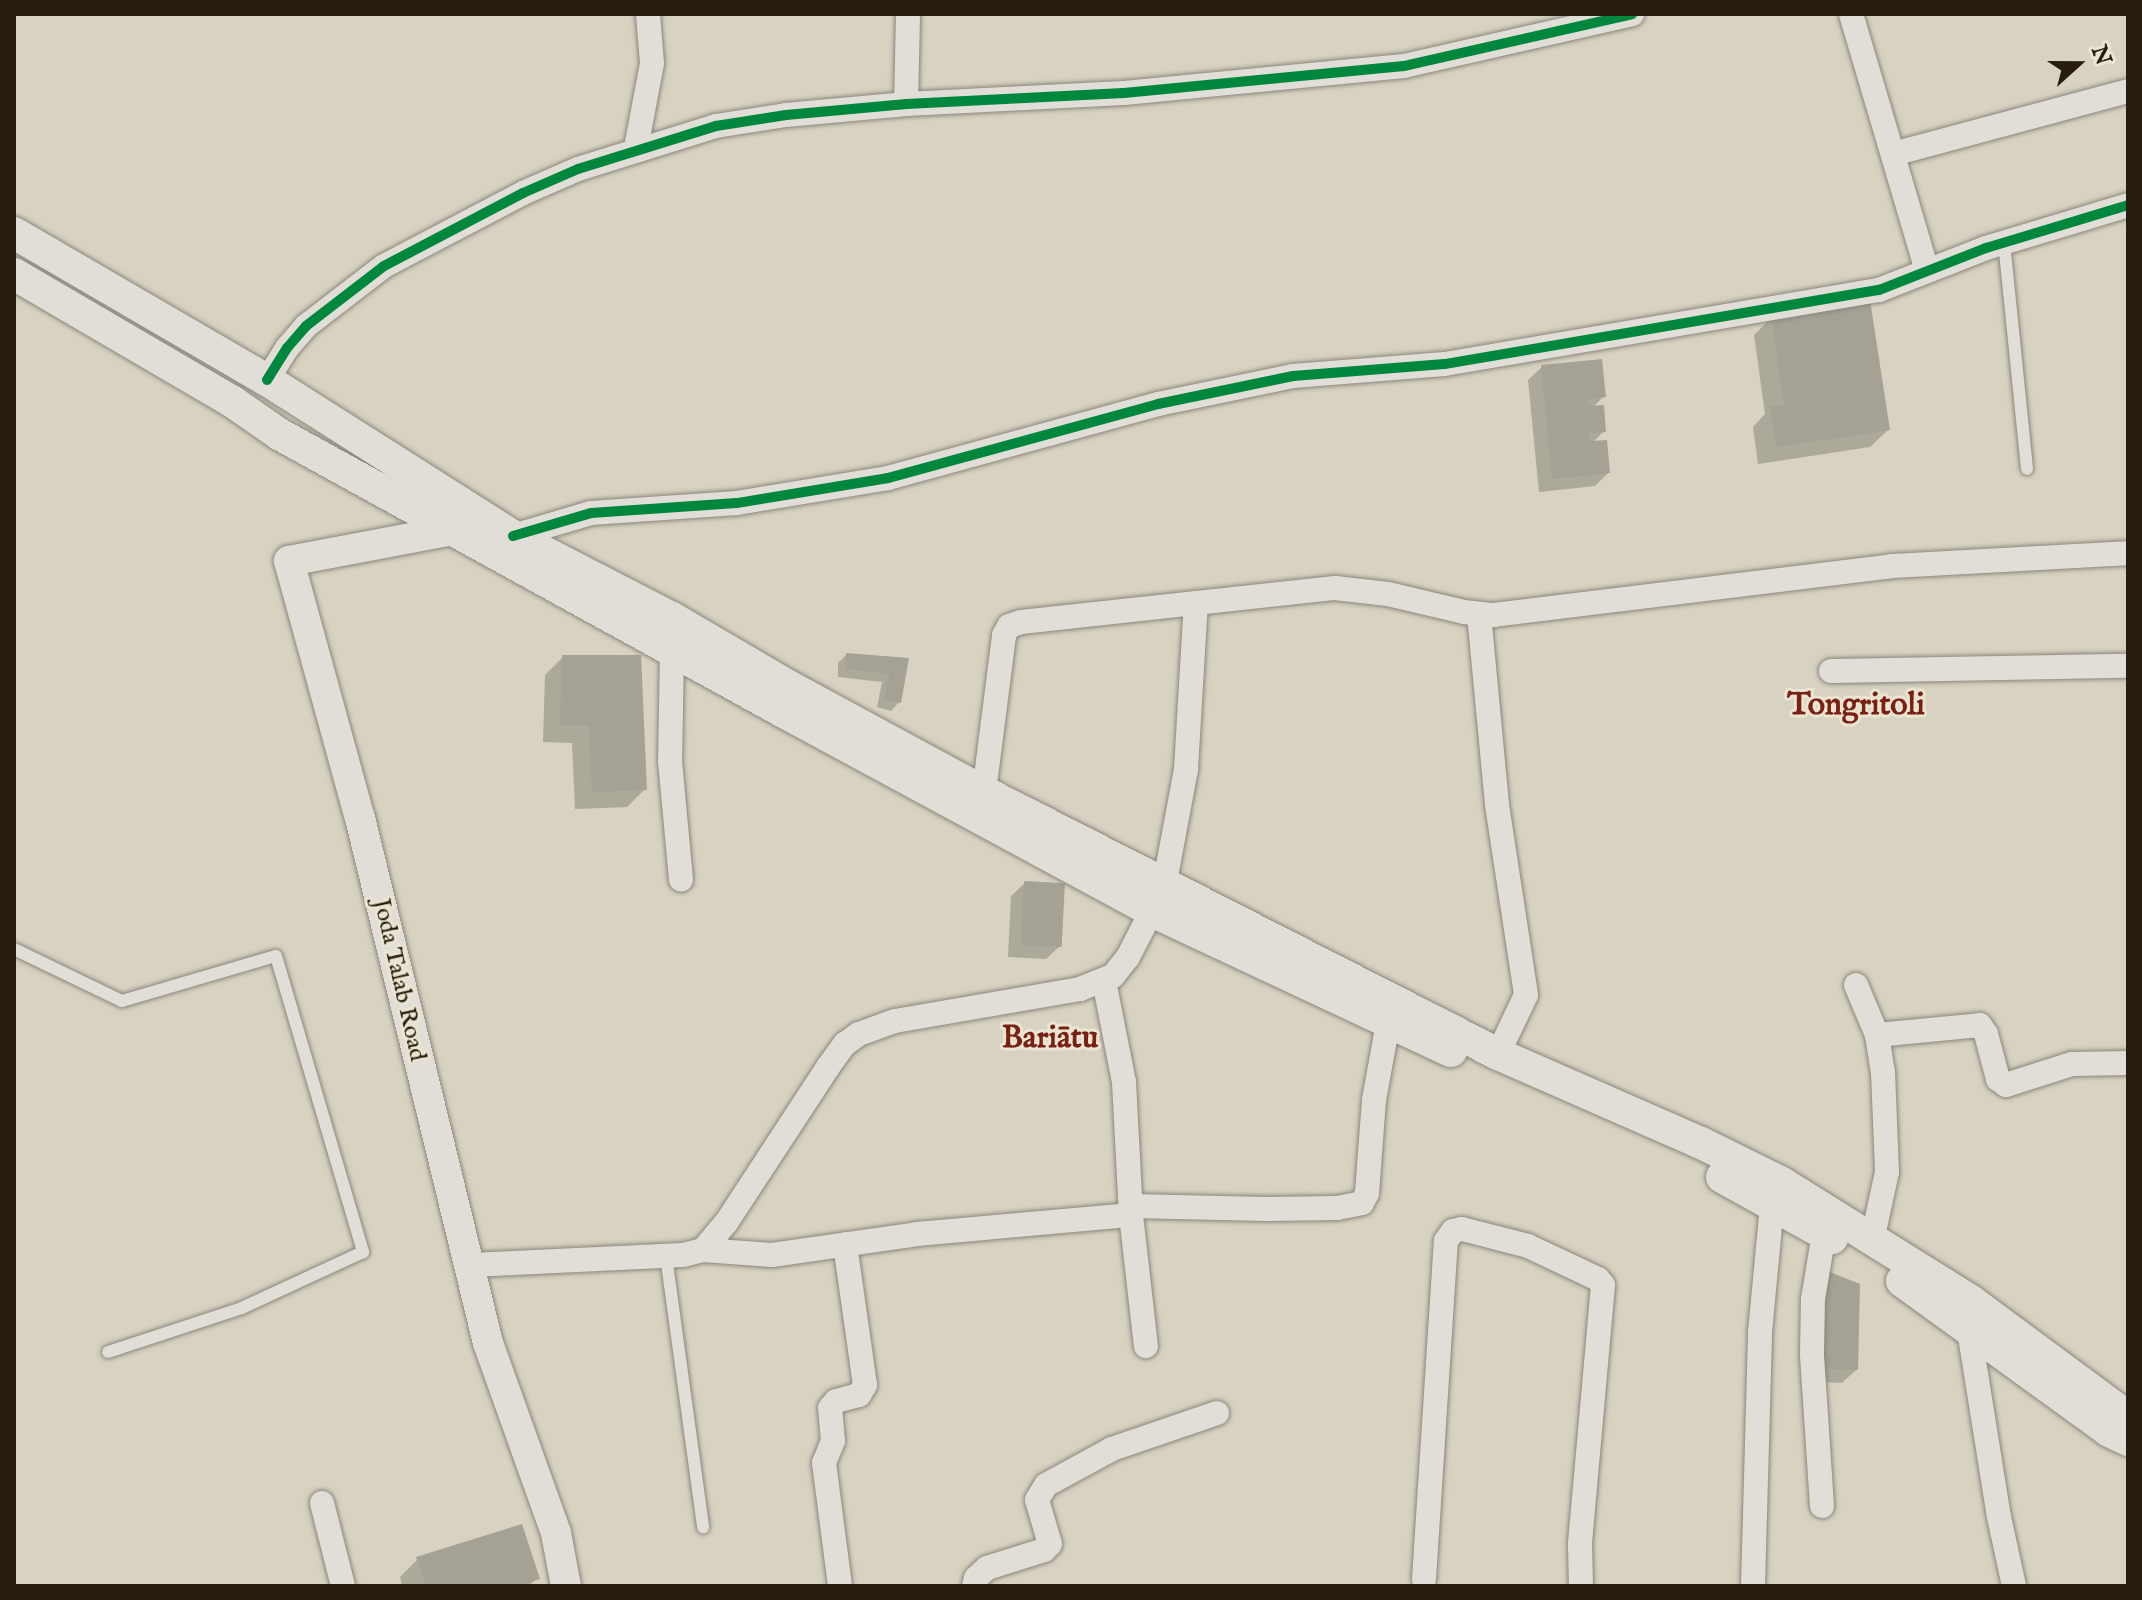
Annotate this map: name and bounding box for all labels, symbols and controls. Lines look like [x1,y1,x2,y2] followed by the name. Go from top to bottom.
[2038,24,2118,104] north arrow
[2084,41,2117,69] text: N
[1787,687,1925,725] district label: Tongritoli
[366,896,432,1064] street label: Joda Talab Road
[1002,1020,1098,1058] district label: Bariātu

